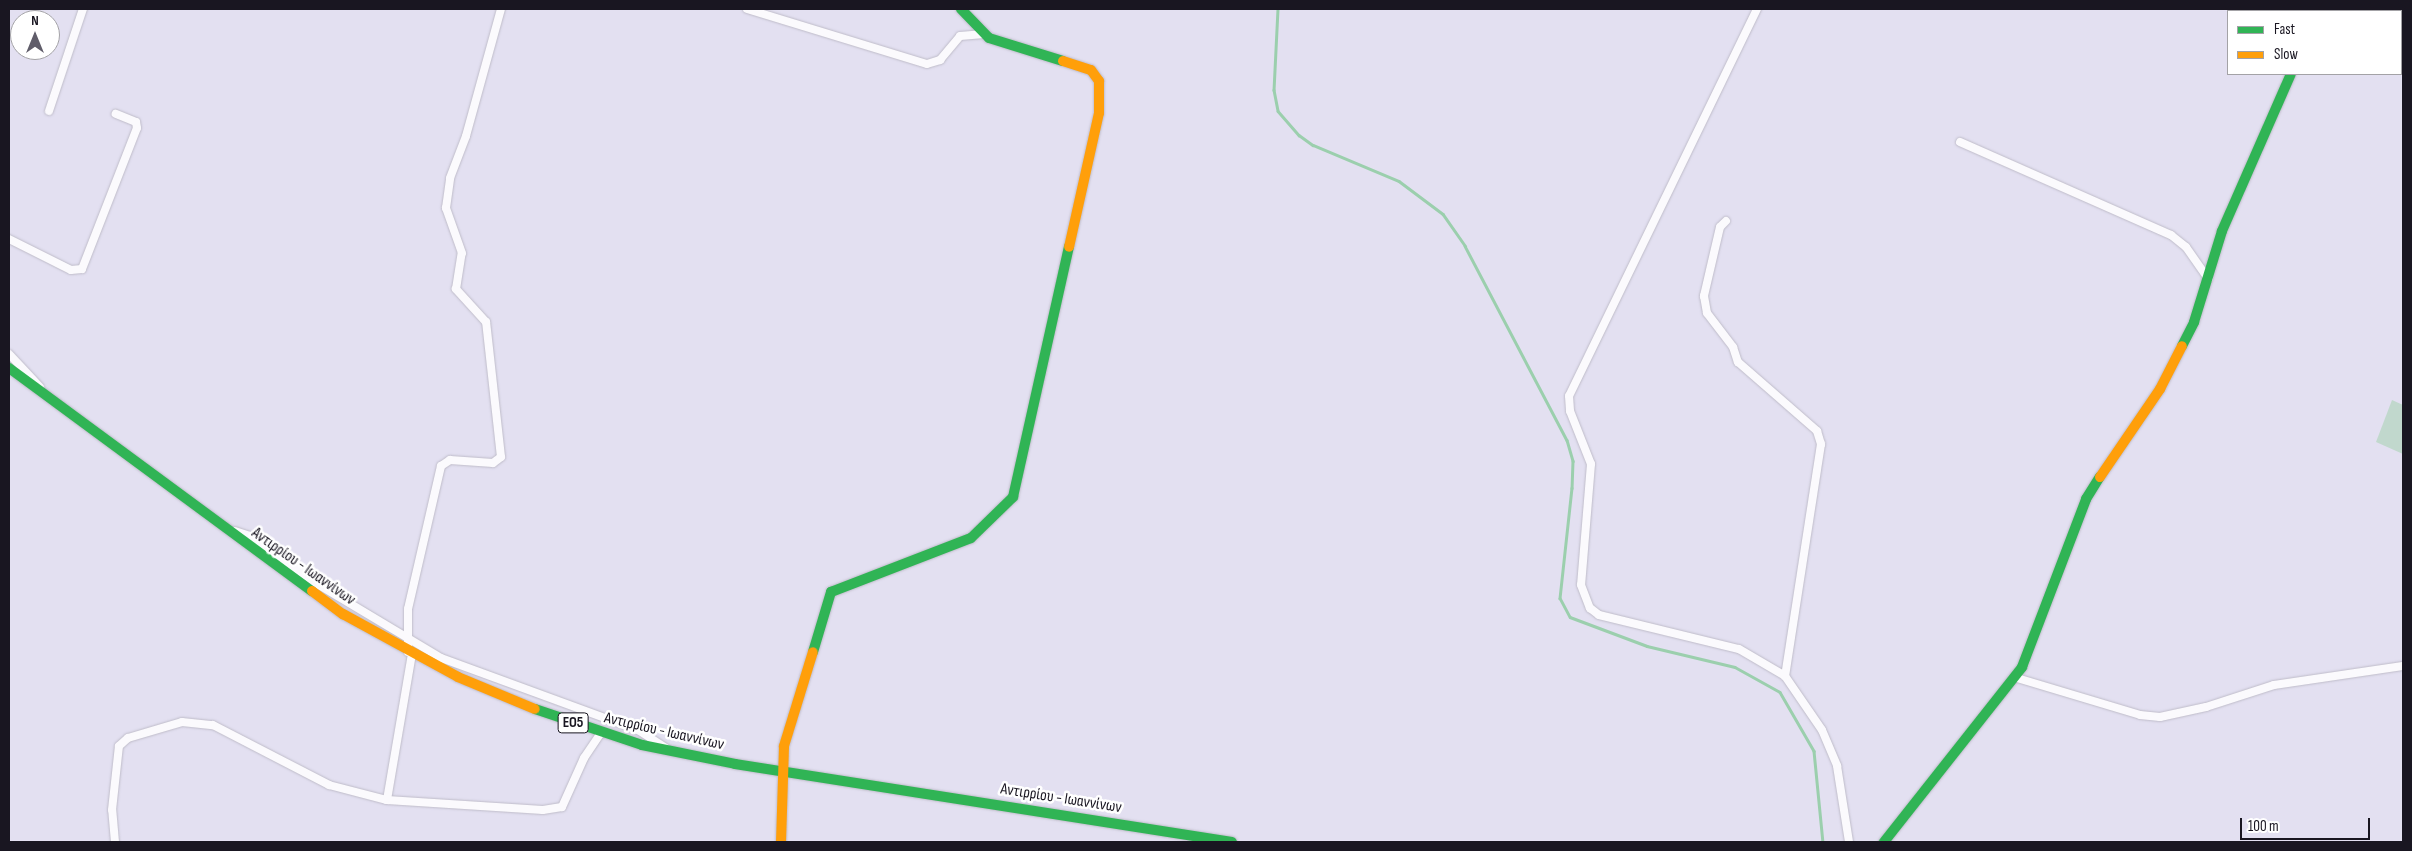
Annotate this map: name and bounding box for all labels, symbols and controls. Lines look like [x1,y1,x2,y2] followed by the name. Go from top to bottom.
[10,10,60,60] north arrow
[2227,10,2402,75] legend
[31,12,39,29] text: N
[2274,20,2295,39] text: Fast
[2274,45,2298,64] text: Slow
[247,524,359,610] street label: Αντιρρίου - Ιωαννίνων
[602,709,726,755] street label: Αντιρρίου - Ιωαννίνων
[557,710,589,736] road number: ΕΟ5
[999,780,1123,818] street label: Αντιρρίου - Ιωαννίνων
[2242,808,2372,840] scale bar
[2248,817,2279,836] text: 100 m

